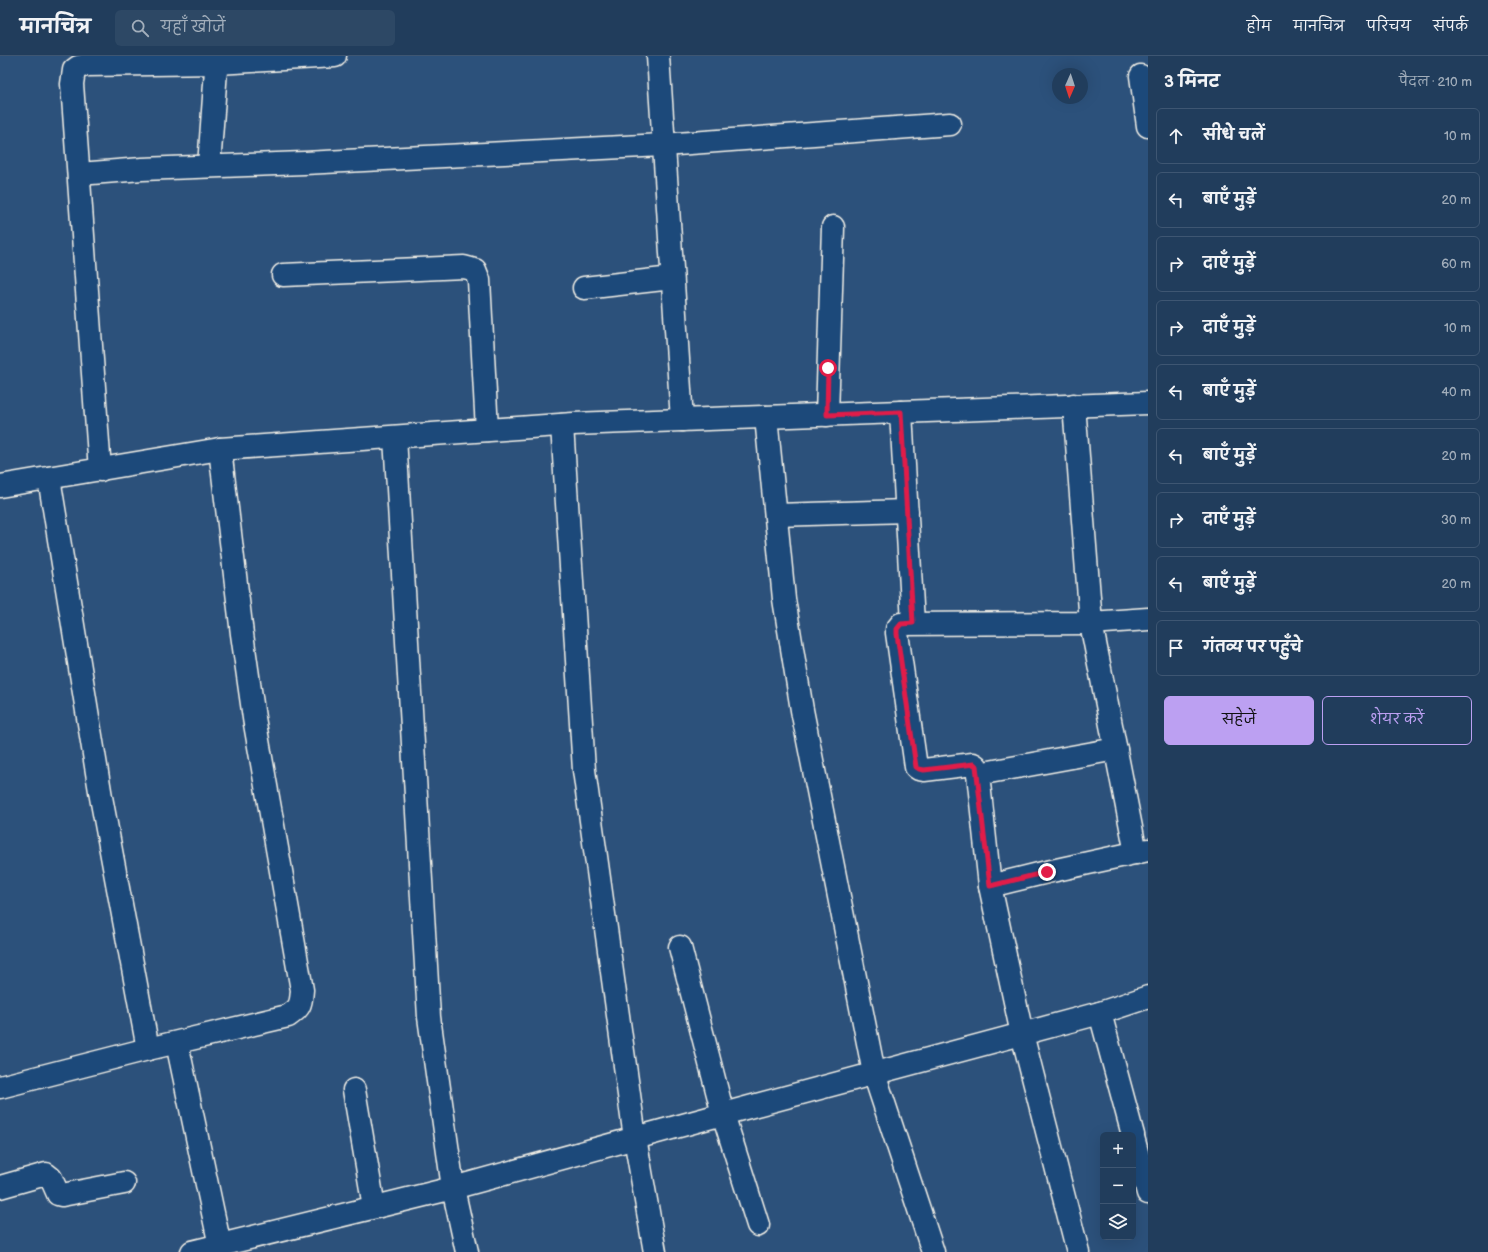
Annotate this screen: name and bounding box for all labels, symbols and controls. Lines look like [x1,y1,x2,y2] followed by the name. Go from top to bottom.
[115,10,395,46] search box
[20,16,91,39] text: मानचित्र
[129,17,151,39] icon: search
[161,18,225,37] text: यहाँ खोजें
[1247,18,1271,35] text: होम
[1293,18,1345,35] text: मानचित्र
[1367,18,1411,35] text: परिचय
[1433,18,1468,35] text: संपर्क
[1052,68,1088,104] north arrow
[1164,72,1220,92] text: 3 मिनट
[1399,74,1472,90] text: पैदल · 210 m
[1165,125,1187,147] icon: ahead
[1203,126,1265,145] text: सीधे चलें
[1444,128,1471,144] text: 10 m
[1165,189,1187,211] icon: left
[1203,190,1256,209] text: बाएँ मुड़ें
[1441,192,1471,208] text: 20 m
[1165,253,1187,275] icon: right
[1203,254,1255,273] text: दाएँ मुड़ें
[1441,256,1471,272] text: 60 m
[1165,317,1187,339] icon: right
[1203,318,1255,337] text: दाएँ मुड़ें
[1444,320,1471,336] text: 10 m
[819,359,837,377] route start
[1165,381,1187,403] icon: left
[1203,382,1256,401] text: बाएँ मुड़ें
[1441,384,1471,400] text: 40 m
[1165,445,1187,467] icon: left
[1203,446,1256,465] text: बाएँ मुड़ें
[1441,448,1471,464] text: 20 m
[1165,509,1187,531] icon: right
[1203,510,1255,529] text: दाएँ मुड़ें
[1441,512,1471,528] text: 30 m
[1165,573,1187,595] icon: left
[1203,574,1256,593] text: बाएँ मुड़ें
[1441,576,1471,592] text: 20 m
[1165,637,1187,659] icon: arrive
[1203,638,1302,657] text: गंतव्य पर पहुँचे
[1164,696,1314,745] button: सहेजें
[1322,696,1472,745] button: शेयर करें
[1038,863,1056,881] route end
[1100,1132,1136,1240] map controls
[1100,1132,1136,1168] button: +
[1100,1168,1136,1204] button: −
[1100,1204,1136,1240] button: layers

